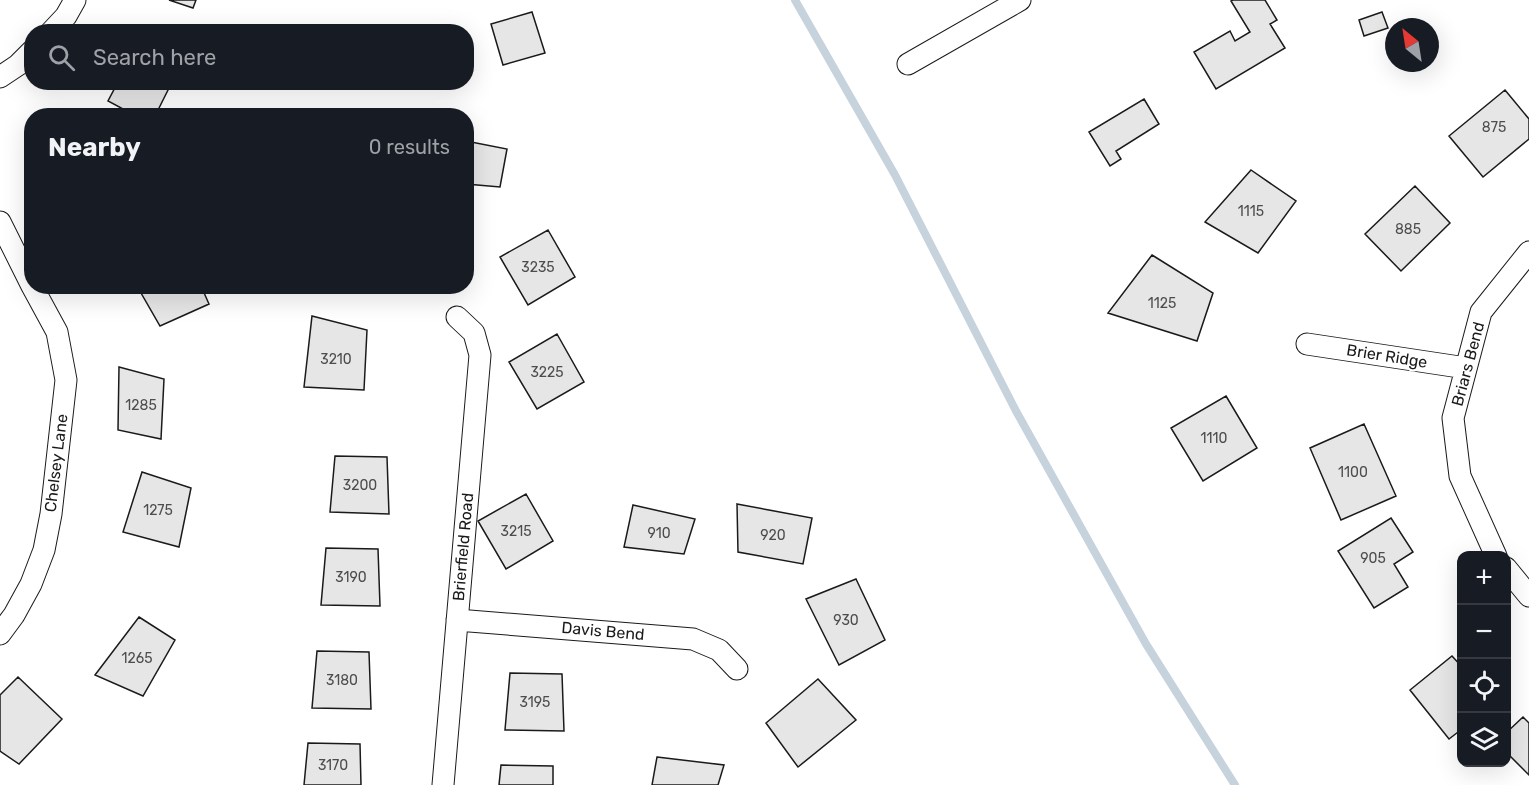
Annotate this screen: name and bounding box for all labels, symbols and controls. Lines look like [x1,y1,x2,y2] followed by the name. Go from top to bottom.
[1385,18,1439,72] north arrow
[24,24,474,90] search box
[45,41,78,74] icon: search
[93,44,216,71] text: Search here
[1482,119,1506,136] house number: 875
[48,132,141,163] text: Nearby
[369,135,450,159] text: 0 results
[1238,203,1264,220] house number: 1115
[1395,221,1421,238] house number: 885
[521,259,555,276] house number: 3235
[1148,295,1176,312] house number: 1125
[1448,320,1488,408] street label: Briars Bend
[1345,340,1429,372] street label: Brier Ridge
[320,351,352,368] house number: 3210
[530,364,564,381] house number: 3225
[125,397,157,414] house number: 1285
[41,413,71,513] street label: Chelsey Lane
[1201,430,1228,447] house number: 1110
[1338,464,1368,481] house number: 1100
[343,477,377,494] house number: 3200
[449,492,477,602] street label: Brierfield Road
[143,502,173,519] house number: 1275
[501,523,531,540] house number: 3215
[647,525,671,542] house number: 910
[760,527,786,544] house number: 920
[1360,550,1386,567] house number: 905
[1457,551,1511,767] map controls
[1457,551,1511,605] button: +
[335,569,367,586] house number: 3190
[1457,605,1511,659] button: −
[833,612,859,629] house number: 930
[561,618,645,644] street label: Davis Bend
[122,650,152,667] house number: 1265
[1457,659,1511,713] button: locate
[326,672,358,689] house number: 3180
[520,694,550,711] house number: 3195
[1457,713,1511,767] button: layers
[318,757,348,774] house number: 3170

